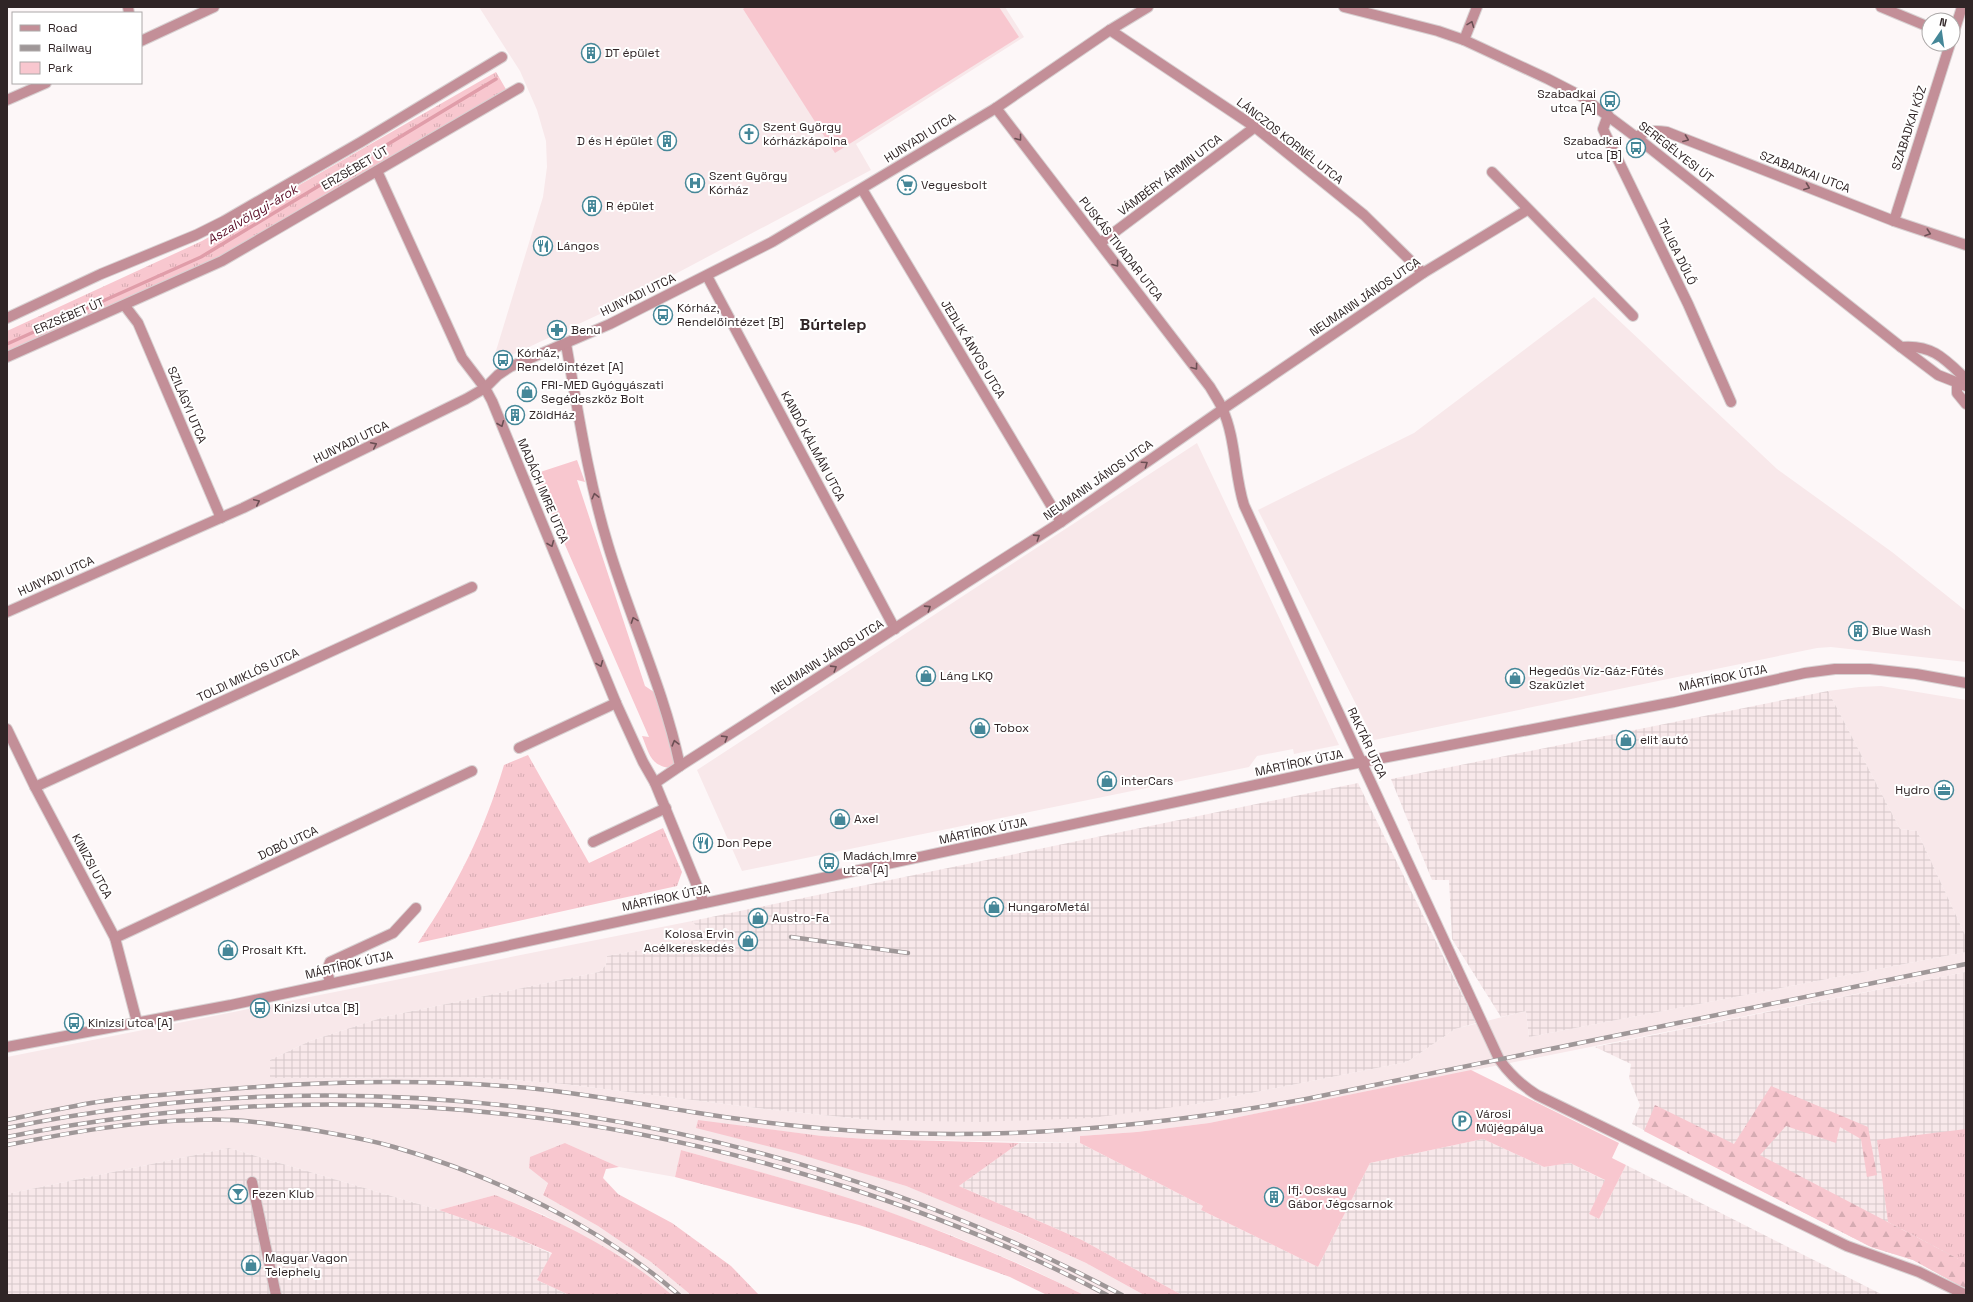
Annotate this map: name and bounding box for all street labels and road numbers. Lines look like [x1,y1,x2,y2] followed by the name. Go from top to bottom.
[1888,84,1930,172] street label: SZABADKAI KÖZ
[1233,94,1347,188] street label: LÁNCZOS KORNÉL UTCA
[881,109,959,166] street label: HUNYADI UTCA
[1635,118,1717,186] street label: SEREGÉLYESI ÚT
[1115,130,1226,219] street label: VÁMBÉRY ÁRMIN UTCA
[319,142,391,194] street label: ERZSÉBET ÚT
[1757,147,1853,197] street label: SZABADKAI UTCA
[1075,194,1167,305] street label: PUSKÁS TIVADAR UTCA
[1654,216,1700,288] street label: TALIGA DŰLŐ
[1307,254,1424,340] street label: NEUMANN JÁNOS UTCA
[598,270,679,320] street label: HUNYADI UTCA
[31,294,107,338] street label: ERZSÉBET ÚT
[937,297,1009,402] street label: JEDLIK ÁNYOS UTCA
[164,364,211,446] street label: SZILÁGYI UTCA
[777,388,849,504] street label: KANDÓ KÁLMÁN UTCA
[311,417,392,467] street label: HUNYADI UTCA
[514,436,573,546] street label: MADÁCH IMRE UTCA
[1040,436,1156,524] street label: NEUMANN JÁNOS UTCA
[15,552,97,600] street label: HUNYADI UTCA
[768,615,887,698] street label: NEUMANN JÁNOS UTCA
[195,644,302,706] street label: TOLDI MIKLÓS UTCA
[1677,661,1769,695] street label: MÁRTÍROK ÚTJA
[1344,705,1391,782] street label: RAKTÁR UTCA
[1253,746,1345,780] street label: MÁRTÍROK ÚTJA
[937,814,1029,848] street label: MÁRTÍROK ÚTJA
[255,822,321,864] street label: DOBÓ UTCA
[68,831,116,902] street label: KINIZSI UTCA
[620,881,712,915] street label: MÁRTÍROK ÚTJA
[303,947,395,983] street label: MÁRTÍROK ÚTJA

